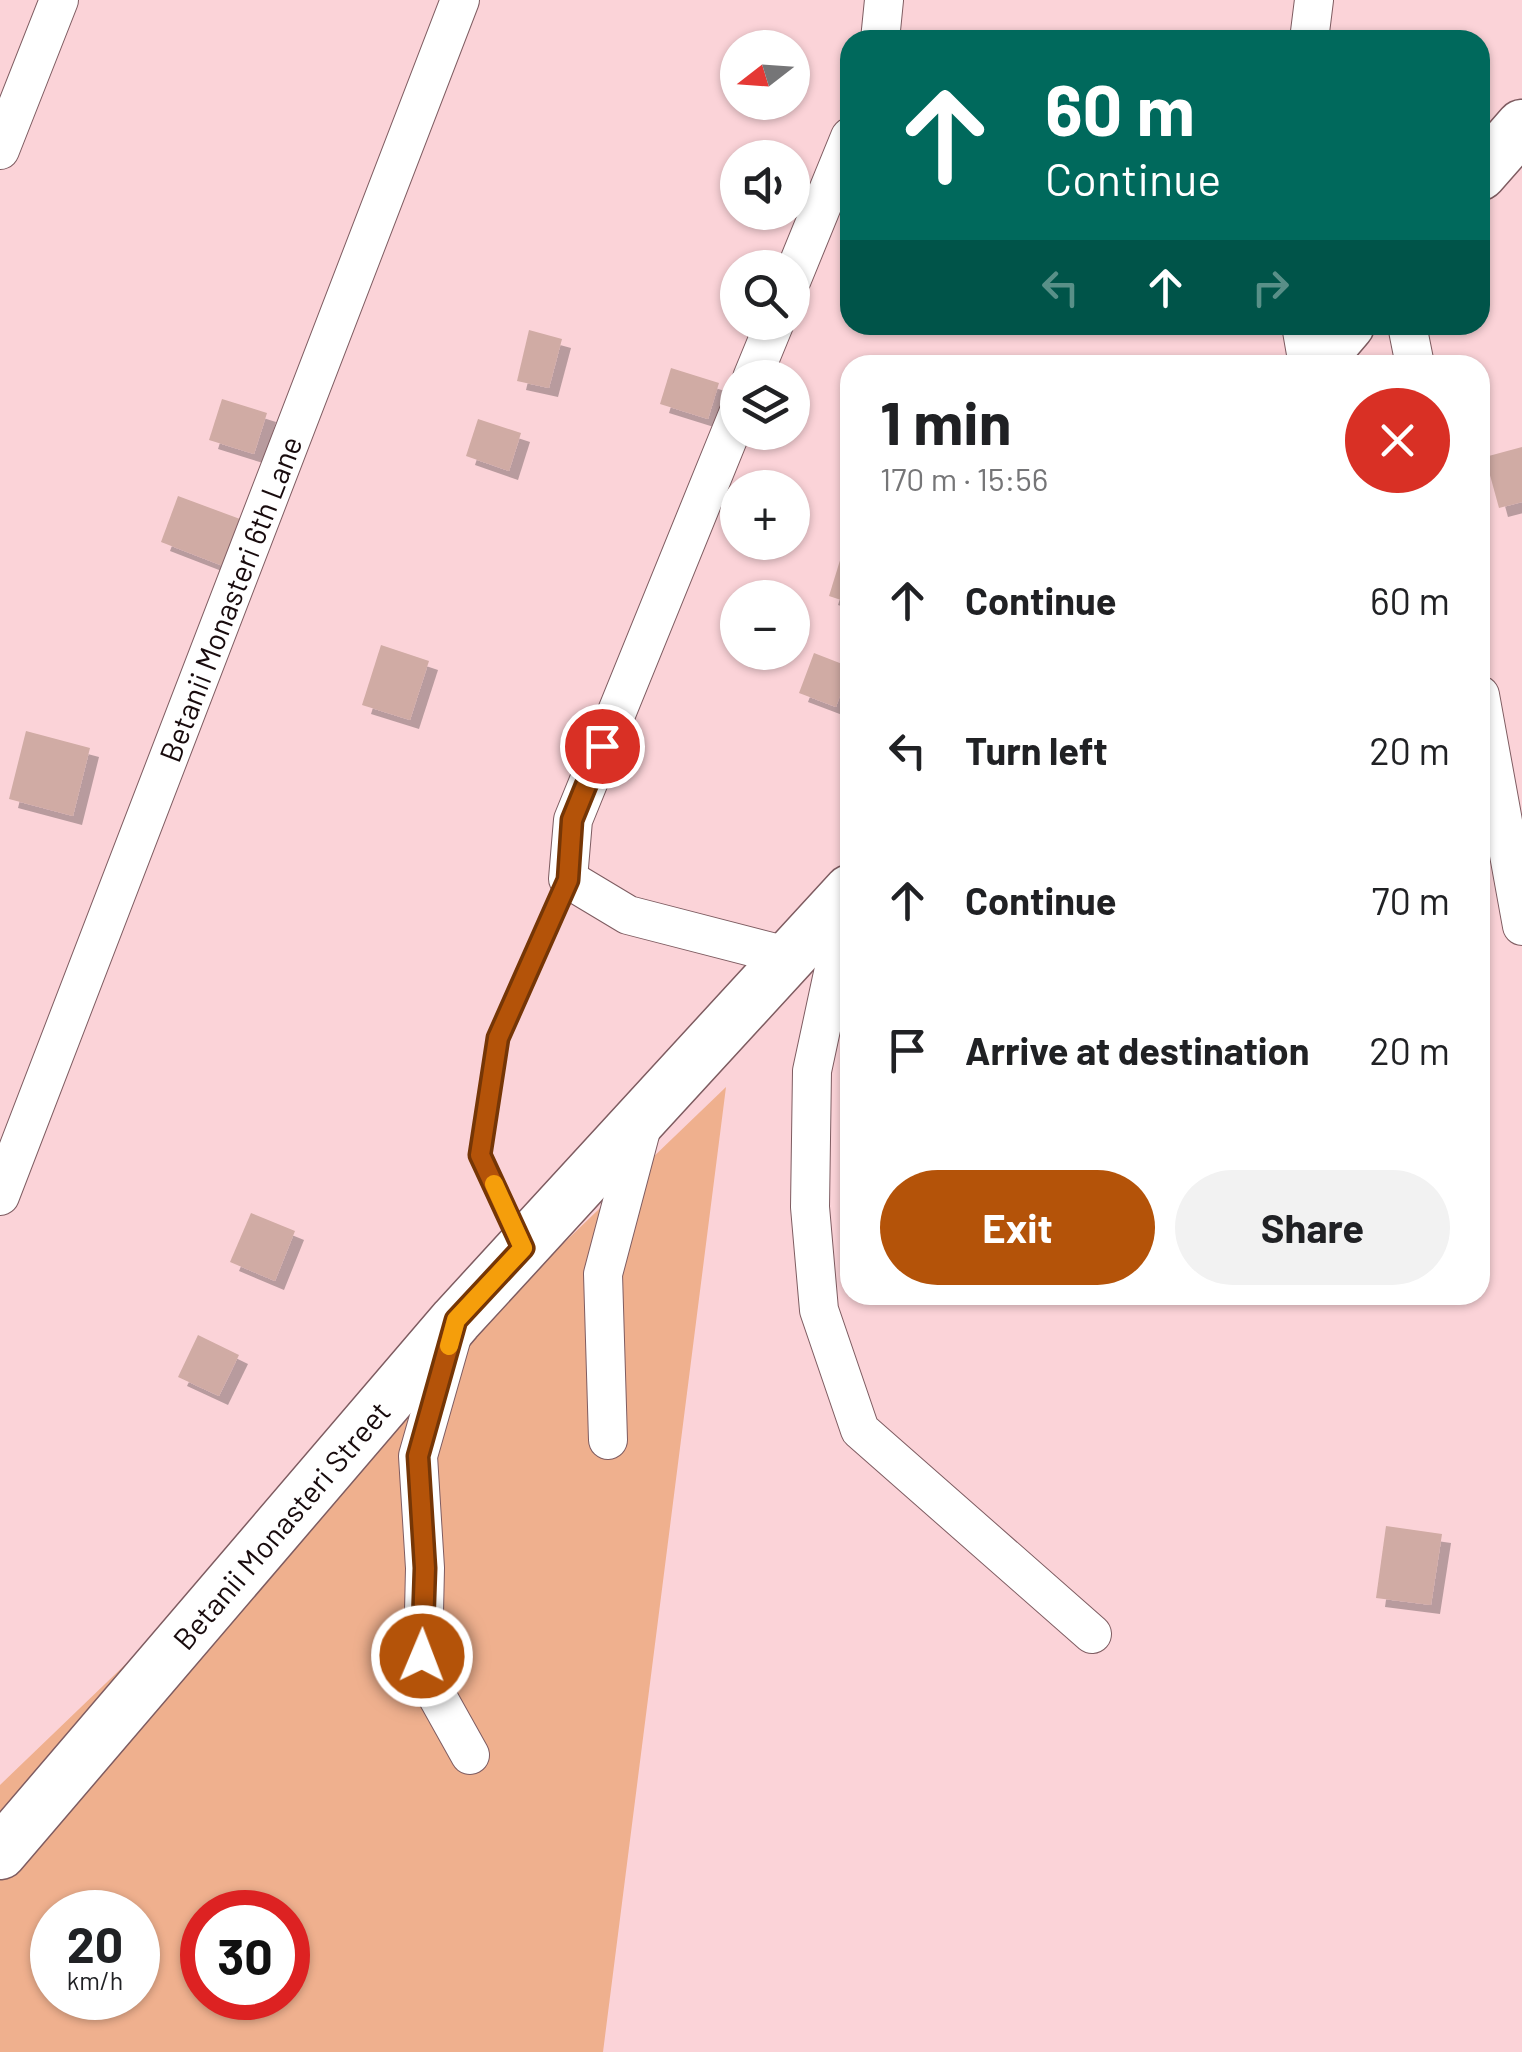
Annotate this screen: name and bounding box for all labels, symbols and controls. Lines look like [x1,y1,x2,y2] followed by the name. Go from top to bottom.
[720,30,810,120] north arrow
[720,30,810,670] map controls
[1045,66,1195,150] text: 60 m
[880,70,1010,200] icon: ahead
[720,140,810,230] button: sound
[1045,151,1221,205] text: Continue
[720,250,810,340] button: search
[1033,260,1088,315] icon: left
[1138,260,1193,315] icon: ahead
[1243,260,1298,315] icon: right
[720,360,810,450] button: layers
[880,385,1011,457] text: 1 min
[1345,388,1450,493] button: close
[151,431,309,767] street label: Betanii Monasteri 6th Lane
[880,459,1048,497] text: 170 m · 15:56
[720,470,810,560] button: +
[880,573,935,628] icon: ahead
[965,577,1116,623] text: Continue
[1370,577,1450,623] text: 60 m
[720,580,810,670] button: −
[560,704,645,789] pin
[575,719,630,774] icon: arrive
[880,723,935,778] icon: left
[965,727,1108,773] text: Turn left
[1369,727,1450,773] text: 20 m
[880,873,935,928] icon: ahead
[965,877,1116,923] text: Continue
[1372,877,1450,923] text: 70 m
[880,1023,935,1078] icon: arrive
[965,1027,1310,1073] text: Arrive at destination
[1369,1027,1450,1073] text: 20 m
[880,1170,1155,1285] button: Exit
[1175,1170,1450,1285] button: Share
[165,1393,397,1656] street label: Betanii Monasteri Street
[370,1604,474,1708] position arrow
[180,1890,310,2020] speed limit sign: 30
[67,1913,123,1973] text: 20
[67,1965,123,1995] text: km/h

